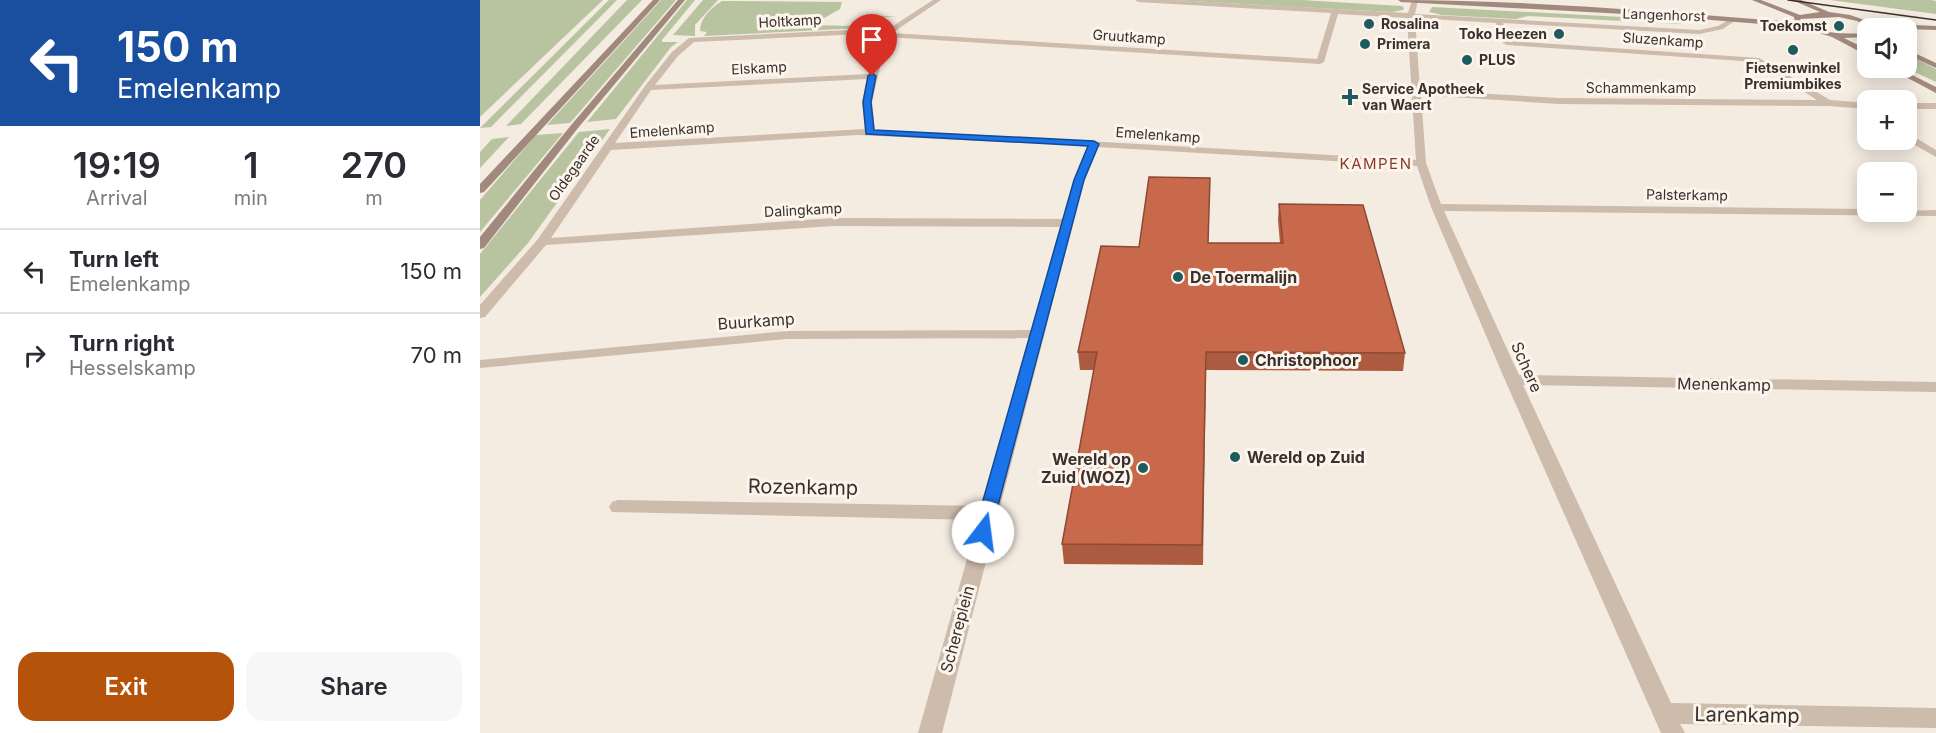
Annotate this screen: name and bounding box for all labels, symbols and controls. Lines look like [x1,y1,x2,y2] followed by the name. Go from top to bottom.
[1622,5,1706,24] street label: Langenhorst
[758,10,822,31] street label: Holtkamp
[846,14,897,76] pin
[1381,15,1439,32] place label: Rosalina
[1362,17,1376,31] marker: Rosalina
[1760,17,1827,34] place label: Toekomst
[1857,18,1917,222] map controls
[1857,18,1917,78] button: sound
[1832,19,1846,33] marker: Toekomst
[117,21,239,72] text: 150 m
[855,23,888,56] icon: arrive
[18,24,96,102] icon: left
[1092,25,1166,48] street label: Gruutkamp
[1459,25,1547,42] place label: Toko Heezen
[1552,27,1566,41] marker: Toko Heezen
[1622,28,1704,51] street label: Sluzenkamp
[1377,35,1430,52] place label: Primera
[1358,37,1372,51] marker: Primera
[1786,43,1800,57] marker: Fietsenwinkel Premiumbikes
[1479,51,1515,68] place label: PLUS
[1460,53,1474,67] marker: PLUS
[731,58,787,77] street label: Elskamp
[1744,59,1842,92] place label: Fietsenwinkel Premiumbikes
[117,72,281,105] text: Emelenkamp
[1586,79,1696,96] street label: Schammenkamp
[1362,80,1485,113] place label: Service Apotheek van Waert
[1343,90,1357,104] marker: Service Apotheek van Waert
[1857,90,1917,150] button: +
[629,118,715,141] street label: Emelenkamp
[1115,123,1201,146] street label: Emelenkamp
[545,131,603,204] street label: Oldegaarde
[73,143,161,187] text: 19:19
[243,143,258,187] text: 1
[341,143,407,187] text: 270
[1340,154,1412,173] district label: KAMPEN
[1857,162,1917,222] button: −
[1646,185,1728,204] street label: Palsterkamp
[86,186,148,210] text: Arrival
[234,186,268,210] text: min
[365,186,383,210] text: m
[764,199,842,220] street label: Dalingkamp
[69,246,159,272] text: Turn left
[18,255,51,288] icon: left
[400,258,462,284] text: 150 m
[1190,267,1297,287] place label: De Toermalijn
[1171,270,1185,284] marker: De Toermalijn
[69,272,191,296] text: Emelenkamp
[717,308,795,334] street label: Buurkamp
[69,330,175,356] text: Turn right
[18,339,51,372] icon: right
[1507,339,1547,395] street label: Schere
[411,342,462,368] text: 70 m
[1255,350,1359,370] place label: Christophoor
[1236,353,1250,367] marker: Christophoor
[69,356,196,380] text: Hesselskamp
[1677,373,1771,395] street label: Menenkamp
[1247,447,1365,467] place label: Wereld op Zuid
[1041,449,1131,487] place label: Wereld op Zuid (WOZ)
[1228,450,1242,464] marker: Wereld op Zuid
[1136,461,1150,475] marker: Wereld op Zuid (WOZ)
[748,474,858,500] street label: Rozenkamp
[951,500,1015,564] position arrow
[936,583,978,675] street label: Schereplein
[18,652,234,721] button: Exit
[246,652,462,721] button: Share
[1694,702,1800,728] street label: Larenkamp

